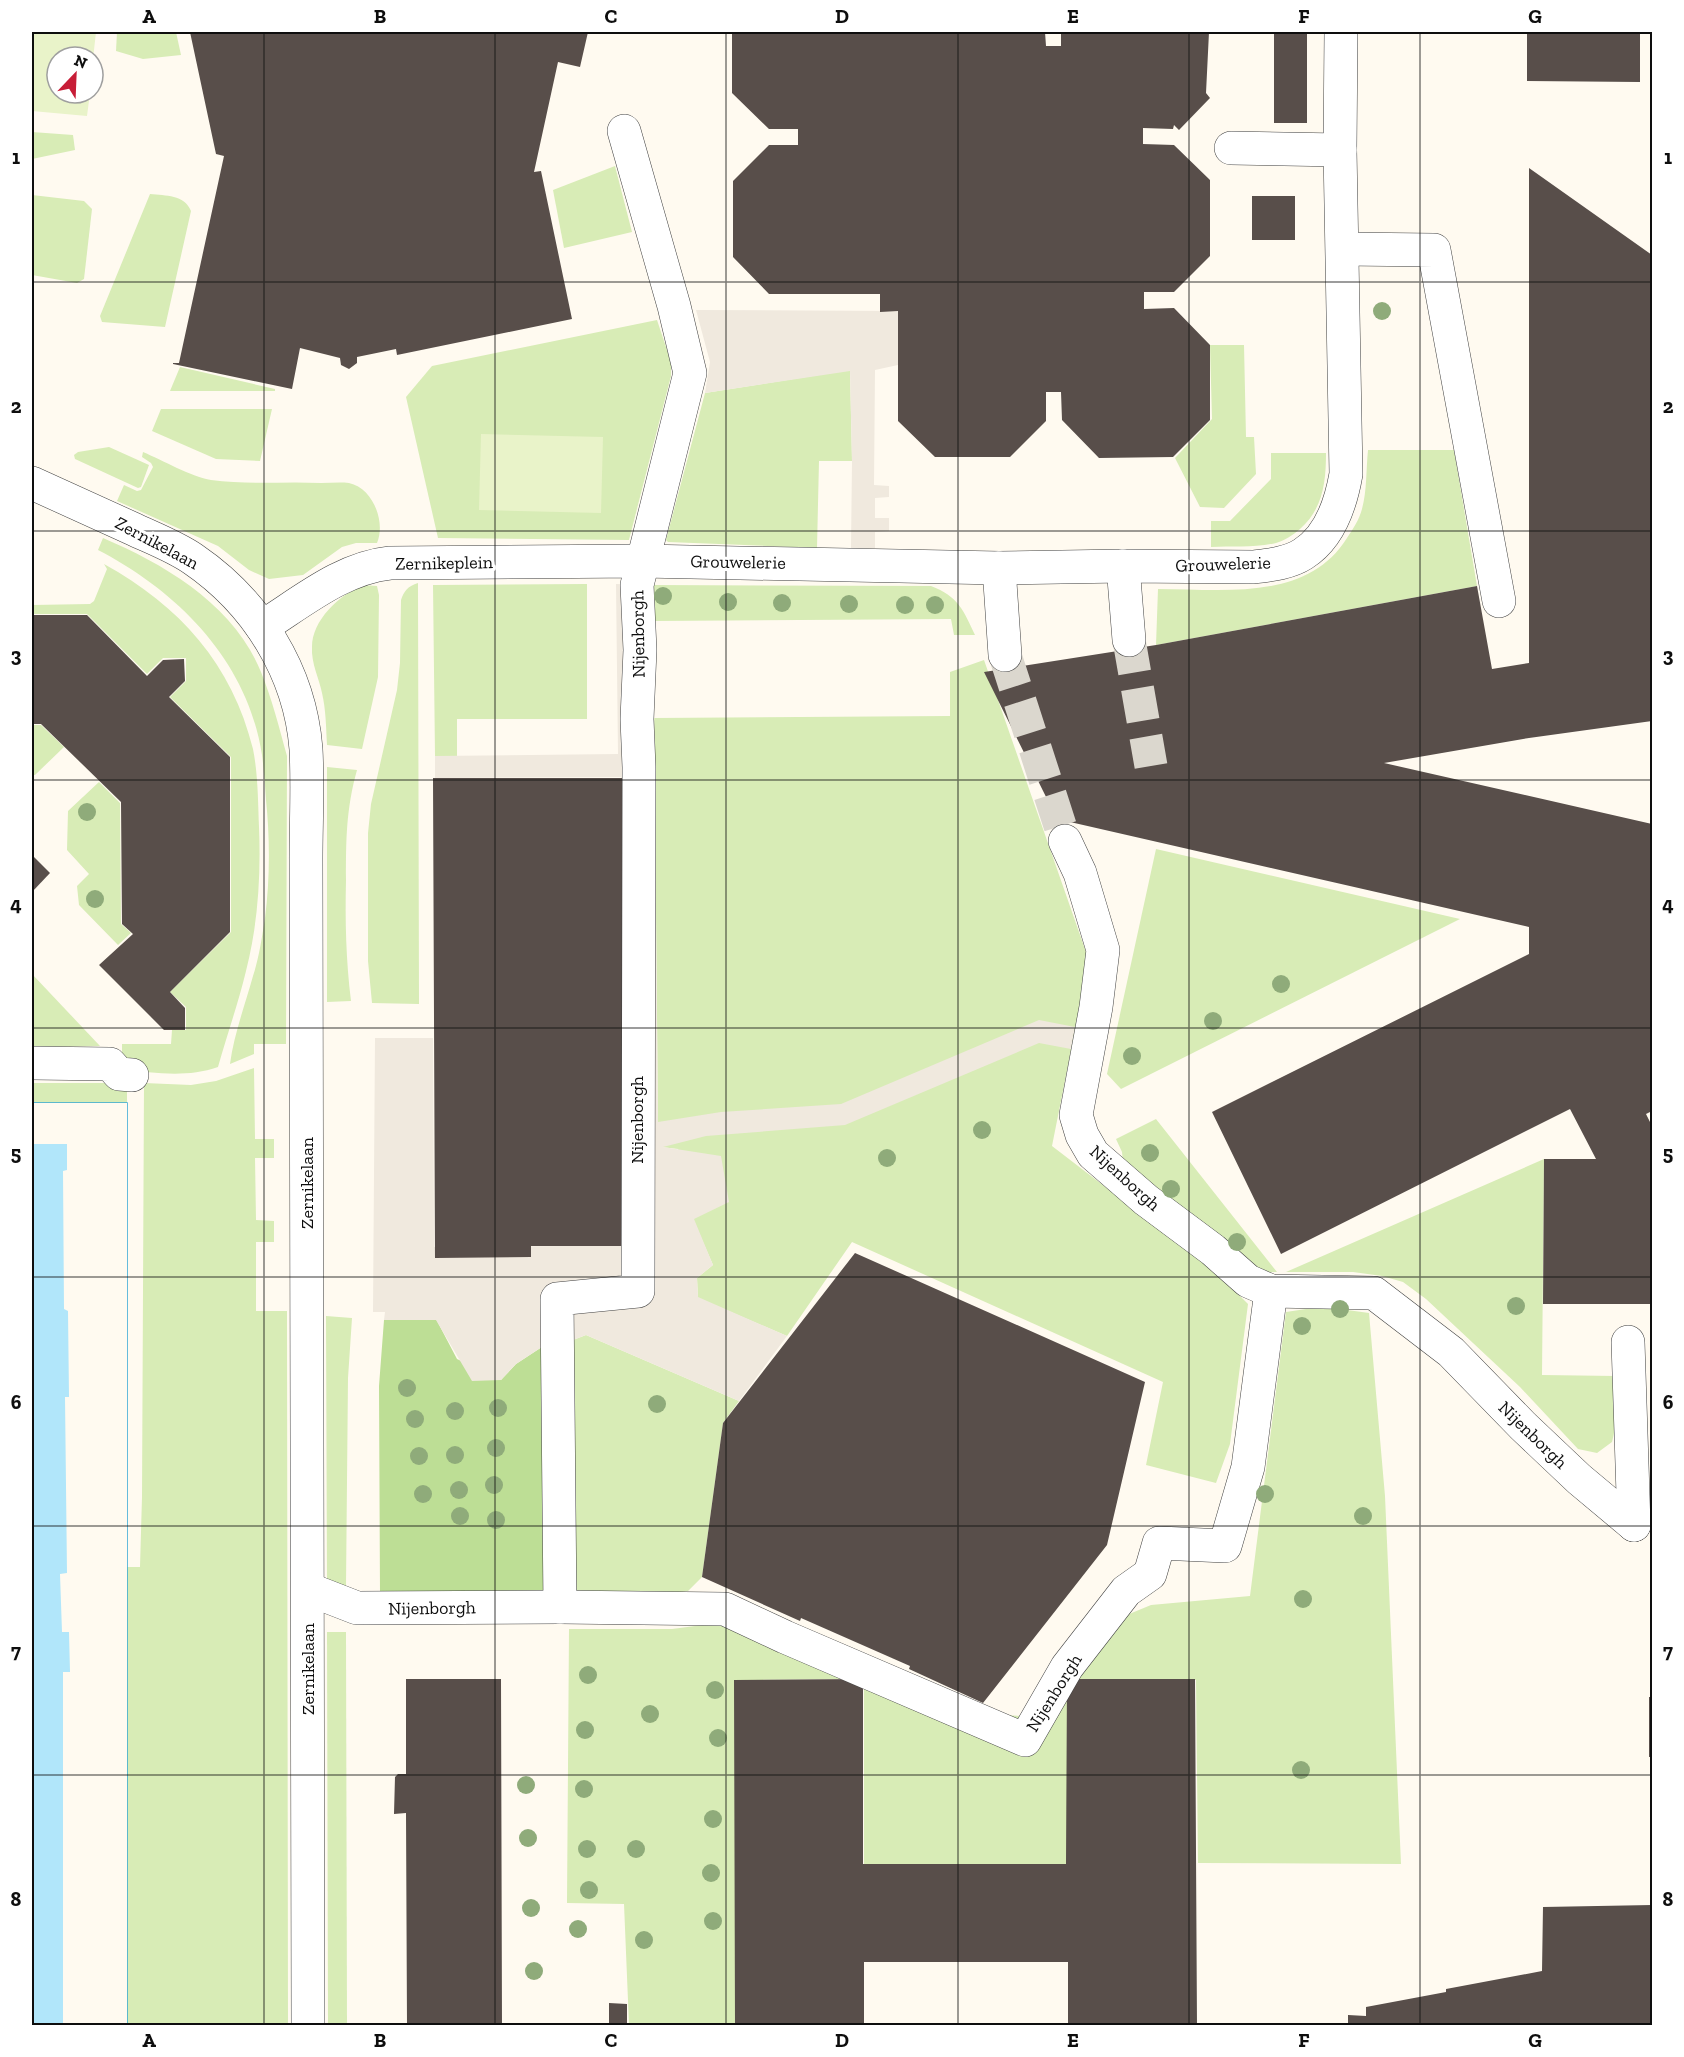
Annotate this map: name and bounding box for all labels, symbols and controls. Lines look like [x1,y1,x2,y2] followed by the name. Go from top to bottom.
[142,4,156,28] text: A
[374,4,386,28] text: B
[605,4,618,28] text: C
[835,4,849,28] text: D
[1067,4,1079,28] text: E
[1298,4,1310,28] text: F
[1528,4,1542,28] text: G
[45,45,105,105] north arrow
[71,51,90,73] text: N
[12,145,20,169] text: 1
[1664,145,1672,169] text: 1
[11,394,22,418] text: 2
[1663,394,1674,418] text: 2
[111,512,203,575] street label: Zernikelaan
[690,550,786,574] street label: Grouwelerie
[395,551,494,575] street label: Zernikeplein
[1175,551,1271,577] street label: Grouwelerie
[626,590,650,678] street label: Nijenborgh
[11,643,22,667] text: 3
[1663,643,1674,667] text: 3
[10,892,22,916] text: 4
[1662,892,1674,916] text: 4
[626,1076,648,1164] street label: Nijenborgh
[296,1136,318,1229] street label: Zernikelaan
[1085,1140,1165,1216] street label: Nijenborgh
[11,1141,21,1165] text: 5
[1663,1141,1673,1165] text: 5
[11,1390,22,1414] text: 6
[1663,1390,1674,1414] text: 6
[1494,1397,1572,1473] street label: Nijenborgh
[388,1596,476,1620] street label: Nijenborgh
[297,1622,319,1715] street label: Zernikelaan
[11,1639,21,1663] text: 7
[1663,1639,1673,1663] text: 7
[1021,1650,1087,1736] street label: Nijenborgh
[11,1887,22,1911] text: 8
[1663,1887,1674,1911] text: 8
[142,2028,156,2052] text: A
[374,2028,386,2052] text: B
[605,2028,618,2052] text: C
[835,2028,849,2052] text: D
[1067,2028,1079,2052] text: E
[1298,2028,1310,2052] text: F
[1528,2028,1542,2052] text: G

